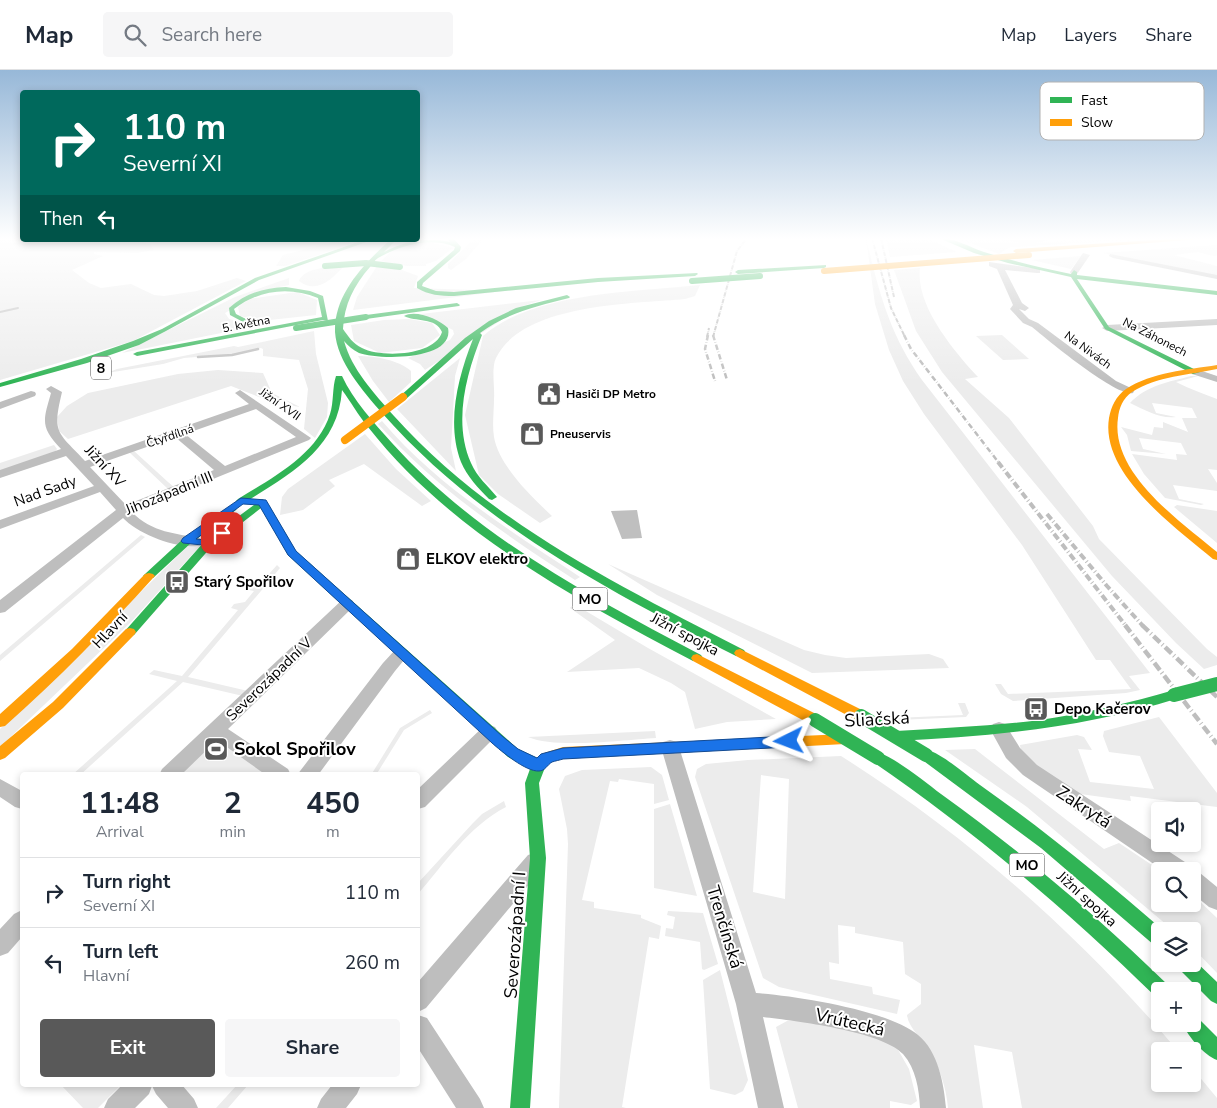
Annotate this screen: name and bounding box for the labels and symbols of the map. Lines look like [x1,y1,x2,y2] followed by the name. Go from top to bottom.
[1040,82,1204,140] legend
[1081,91,1107,110] text: Fast
[1081,113,1113,132] text: Slow
[221,312,271,336] street label: 5. května
[1120,314,1190,360] street label: Na Záhonech
[1061,327,1115,373] street label: Na Nivách
[91,356,111,380] road number: 8
[536,381,562,407] public building icon: Hasiči DP Metro
[255,383,304,424] street label: Jižní XVII
[566,386,656,402] place label: Hasiči DP Metro
[144,420,196,452] street label: Čtyřdílná
[519,421,545,447] shop icon: Pneuservis
[550,426,611,442] place label: Pneuservis
[80,440,130,492] street label: Jižní XV
[121,466,216,520] street label: Jihozápadní III
[11,470,79,512] street label: Nad Sady
[201,512,243,554] pin
[395,546,421,572] shop icon: ELKOV elektro
[426,549,528,569] place label: ELKOV elektro
[164,569,190,595] bus stop icon: Starý Spořilov
[194,572,294,592] place label: Starý Spořilov
[572,588,608,610] road number: MO
[88,606,133,653] street label: Hlavní
[647,607,723,660] street label: Jižní spojka
[222,632,317,725] street label: Severozápadní V
[1023,696,1049,722] bus stop icon: Depo Kačerov
[1054,699,1151,719] place label: Depo Kačerov
[844,705,910,733] street label: Sliačská
[762,714,814,766] position arrow
[203,736,229,762] sports icon: Sokol Spořilov
[234,737,356,761] place label: Sokol Spořilov
[1052,780,1116,834] street label: Zakrytá
[1010,854,1044,876] road number: MO
[1052,866,1121,931] street label: Jižní spojka
[499,871,531,999] street label: Severozápadní I
[701,883,749,971] street label: Trenčínská
[812,1002,887,1042] street label: Vrútecká

